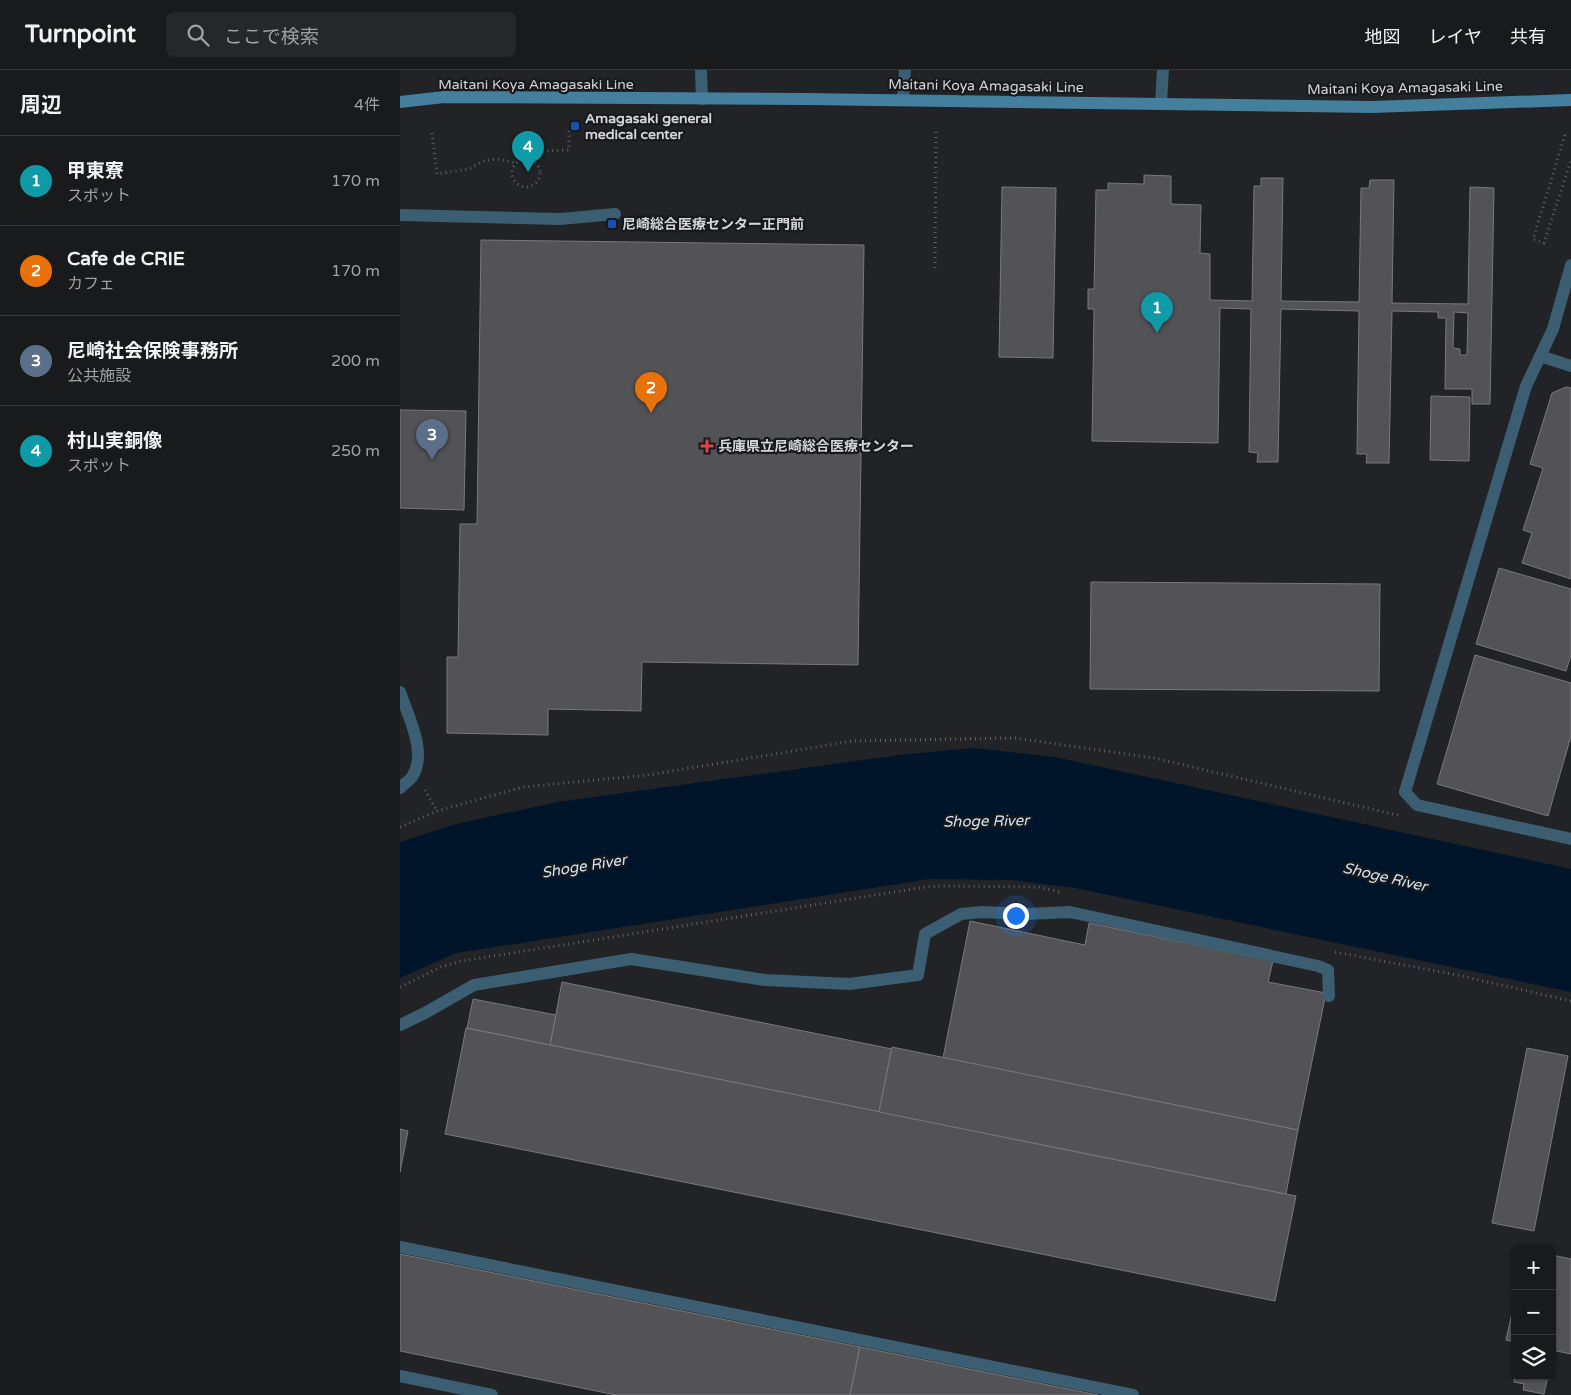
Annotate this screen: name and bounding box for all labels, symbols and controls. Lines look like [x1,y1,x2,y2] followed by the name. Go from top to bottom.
[166,12,516,57] search box
[25,20,136,49] text: Turnpoint
[184,21,212,49] icon: search
[224,26,319,48] text: ここで検索
[1365,26,1401,48] text: 地図
[1429,26,1482,48] text: レイヤ
[1510,26,1546,48] text: 共有
[438,76,634,93] street label: Maitani Koya Amagasaki Line
[888,76,1084,96] street label: Maitani Koya Amagasaki Line
[1307,78,1503,98] street label: Maitani Koya Amagasaki Line
[20,93,62,118] text: 周辺
[354,95,380,115] text: 4件
[585,110,712,143] place label: Amagasaki general medical center
[569,120,581,132] marker: Amagasaki general medical center
[512,131,544,172] pin: 4
[67,160,124,182] text: 甲東寮
[31,171,41,191] text: 1
[331,171,380,191] text: 170 m
[67,186,131,206] text: スポット
[622,216,804,233] place label: 尼崎総合医療センター正門前
[606,218,618,230] marker: 尼崎総合医療センター正門前
[67,248,185,270] text: Cafe de CRIE
[31,261,41,281] text: 2
[331,261,380,281] text: 170 m
[67,274,115,294] text: カフェ
[1141,292,1173,333] pin: 1
[67,340,238,362] text: 尼崎社会保険事務所
[31,351,41,371] text: 3
[331,351,380,371] text: 200 m
[67,366,131,386] text: 公共施設
[635,372,667,413] pin: 2
[416,419,448,460] pin: 3
[67,430,162,452] text: 村山実銅像
[718,438,914,455] place label: 兵庫県立尼崎総合医療センター
[700,439,714,453] marker: 兵庫県立尼崎総合医療センター
[31,441,41,461] text: 4
[331,441,380,461] text: 250 m
[67,456,131,476] text: スポット
[943,811,1031,831] water label: Shoge River
[540,850,630,882] water label: Shoge River
[1341,859,1431,896] water label: Shoge River
[1003,903,1029,929] your location
[1511,1245,1556,1380] map controls
[1511,1245,1556,1290] button: +
[1511,1290,1556,1335] button: −
[1511,1335,1556,1380] button: layers

